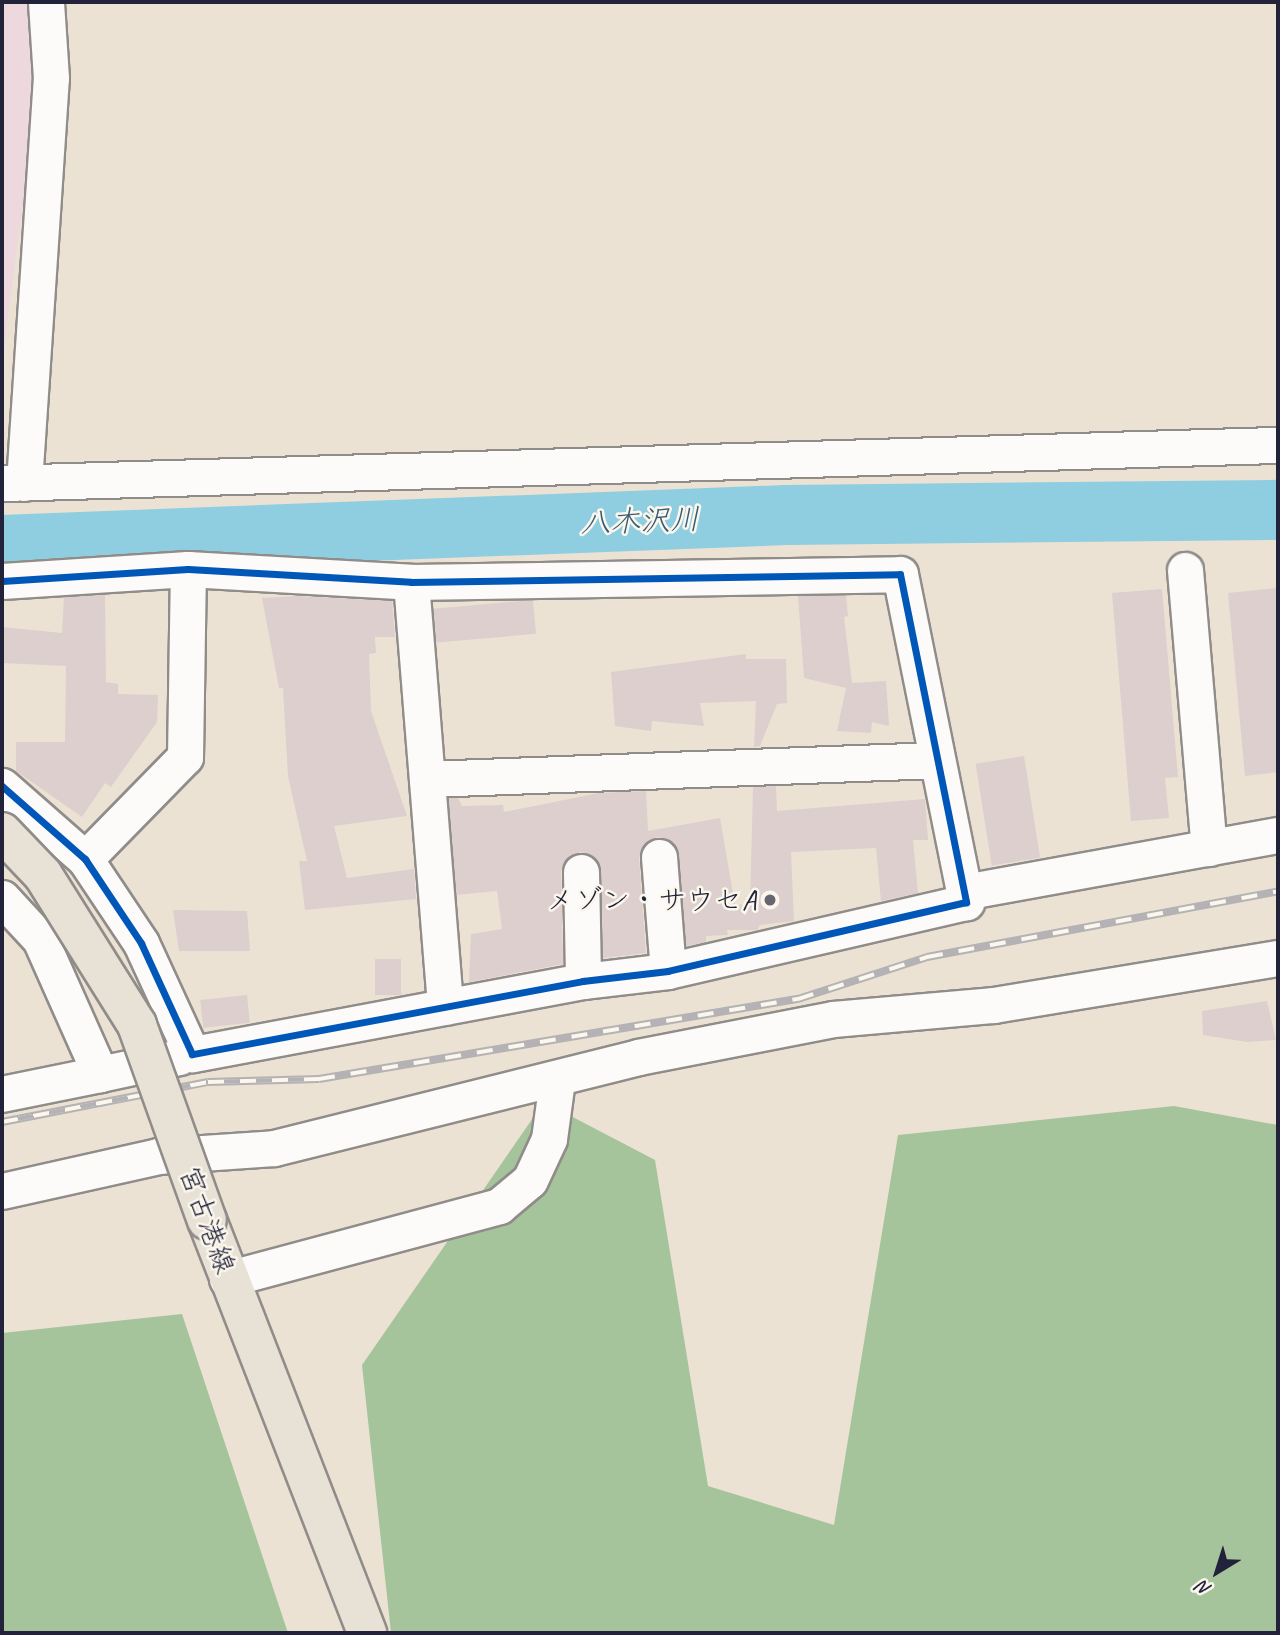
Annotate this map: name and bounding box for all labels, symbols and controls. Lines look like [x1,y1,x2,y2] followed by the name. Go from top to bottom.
[579,501,701,541] water label: 八木沢川
[546,883,756,917] place label: メゾン・サウセA
[762,892,778,908] marker: メゾン・サウセA
[172,1162,242,1278] street label: 宮古港線
[1182,1537,1252,1607] north arrow
[1192,1575,1216,1602] text: N

